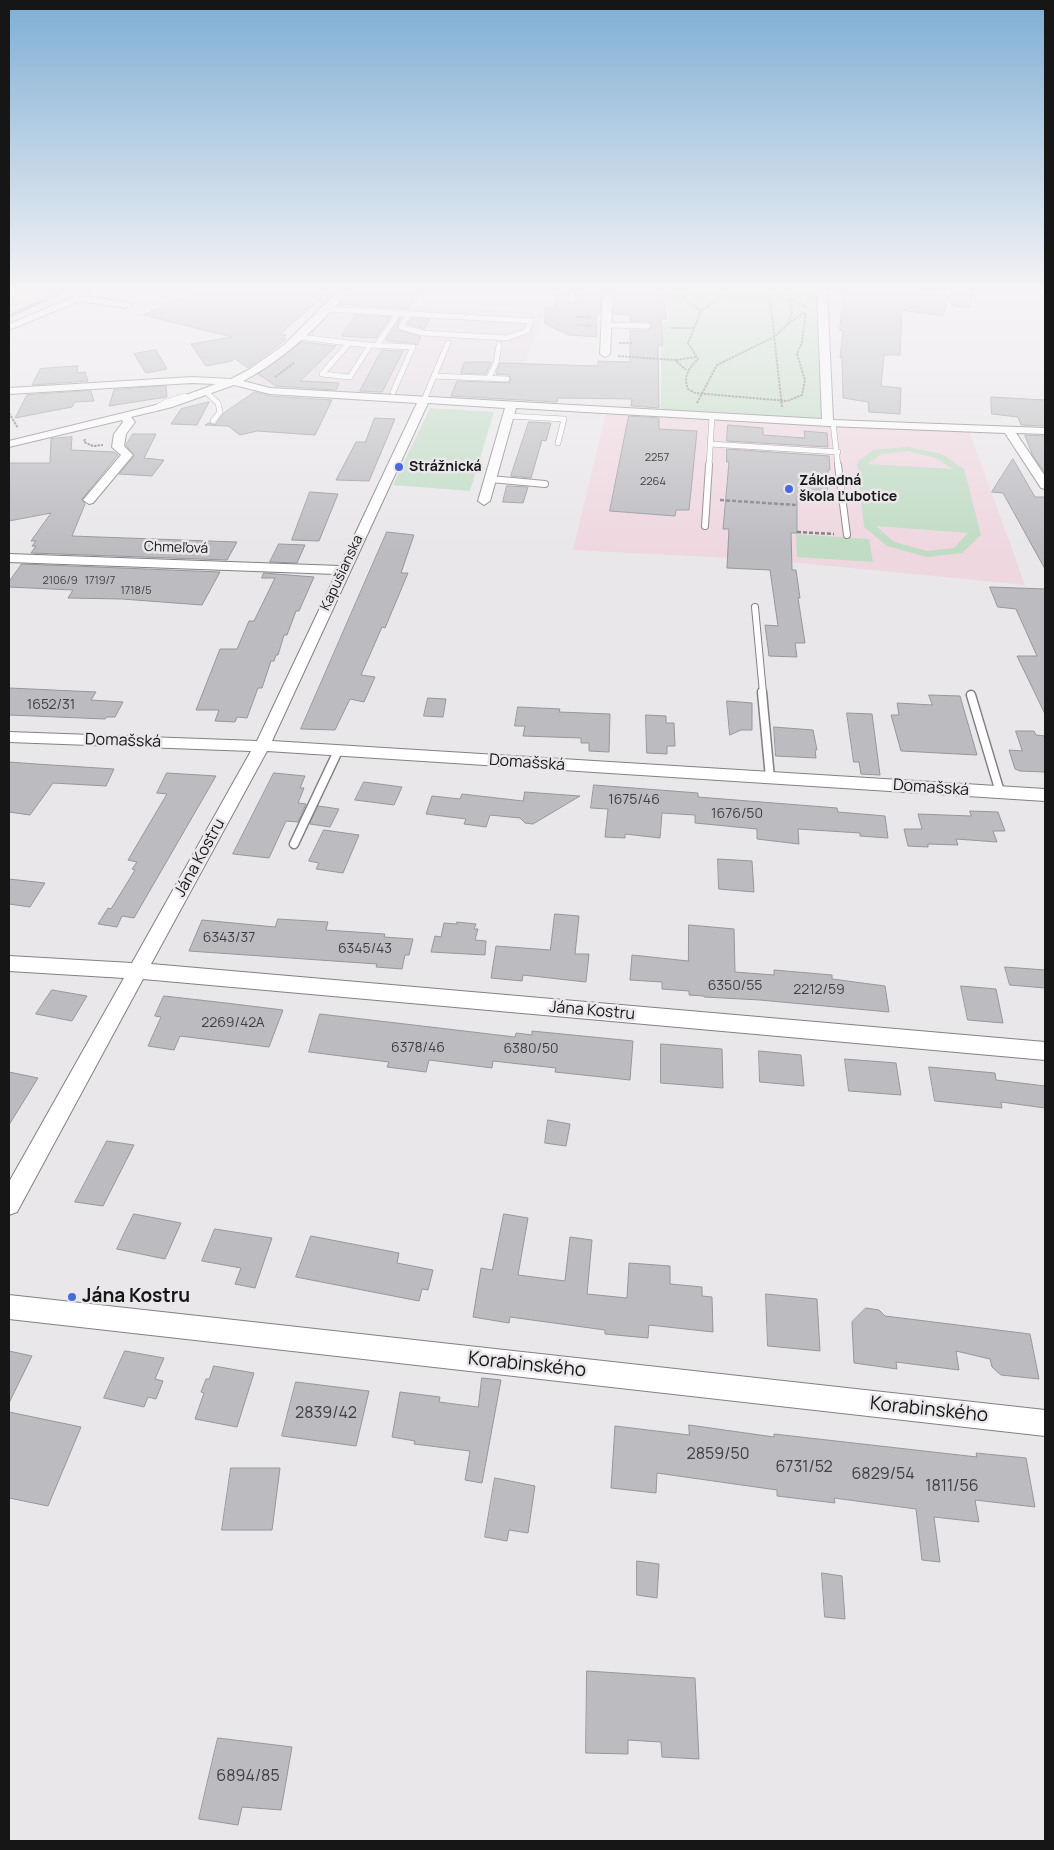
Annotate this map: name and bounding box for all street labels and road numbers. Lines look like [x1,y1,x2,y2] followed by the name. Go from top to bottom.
[317,533,367,613] street label: Kapušianska
[143,538,209,558] street label: Chmeľová
[85,730,161,752] street label: Domašská
[488,751,566,775] street label: Domašská
[892,776,970,800] street label: Domašská
[171,816,229,900] street label: Jána Kostru
[548,998,636,1024] street label: Jána Kostru
[467,1347,587,1383] street label: Korabinského
[869,1392,989,1428] street label: Korabinského

